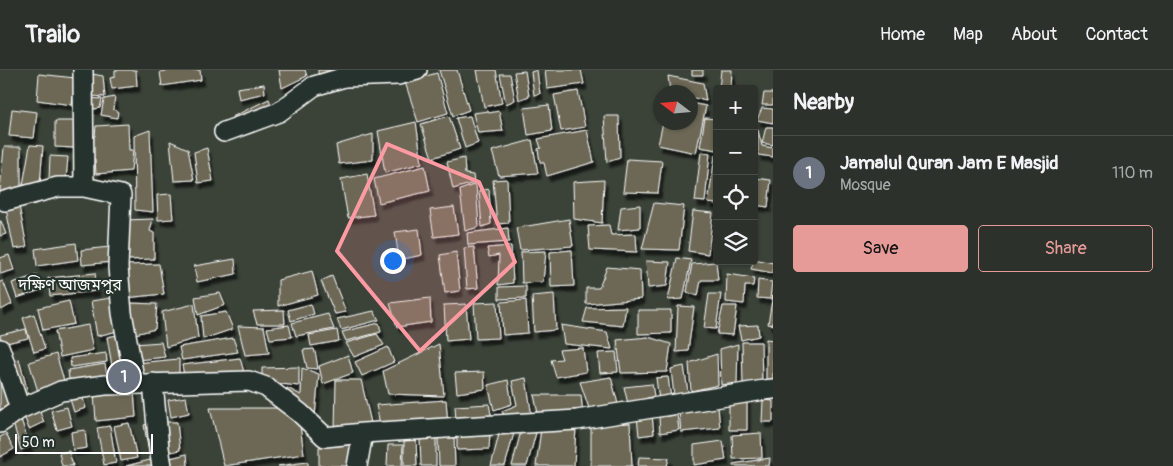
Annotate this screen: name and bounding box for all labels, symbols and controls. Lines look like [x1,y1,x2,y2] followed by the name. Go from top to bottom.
[25,20,80,49] text: Trailo
[880,23,925,46] text: Home
[953,23,983,46] text: Map
[1011,23,1057,46] text: About
[1085,23,1148,46] text: Contact
[653,85,698,130] north arrow
[713,85,758,265] map controls
[713,85,758,130] button: +
[793,89,854,116] text: Nearby
[713,130,758,175] button: −
[840,151,1058,175] text: Jamalul Quran Jam E Masjid
[806,163,812,183] text: 1
[1112,163,1153,183] text: 110 m
[713,175,758,220] button: locate
[840,175,891,195] text: Mosque
[713,220,758,265] button: layers
[793,225,968,272] button: Save
[978,225,1153,272] button: Share
[380,248,406,274] your location
[17,275,122,295] district label: দক্ষিণ আজমপুর
[108,358,140,396] pin: 1
[15,431,152,454] scale bar
[22,434,55,451] text: 50 m

